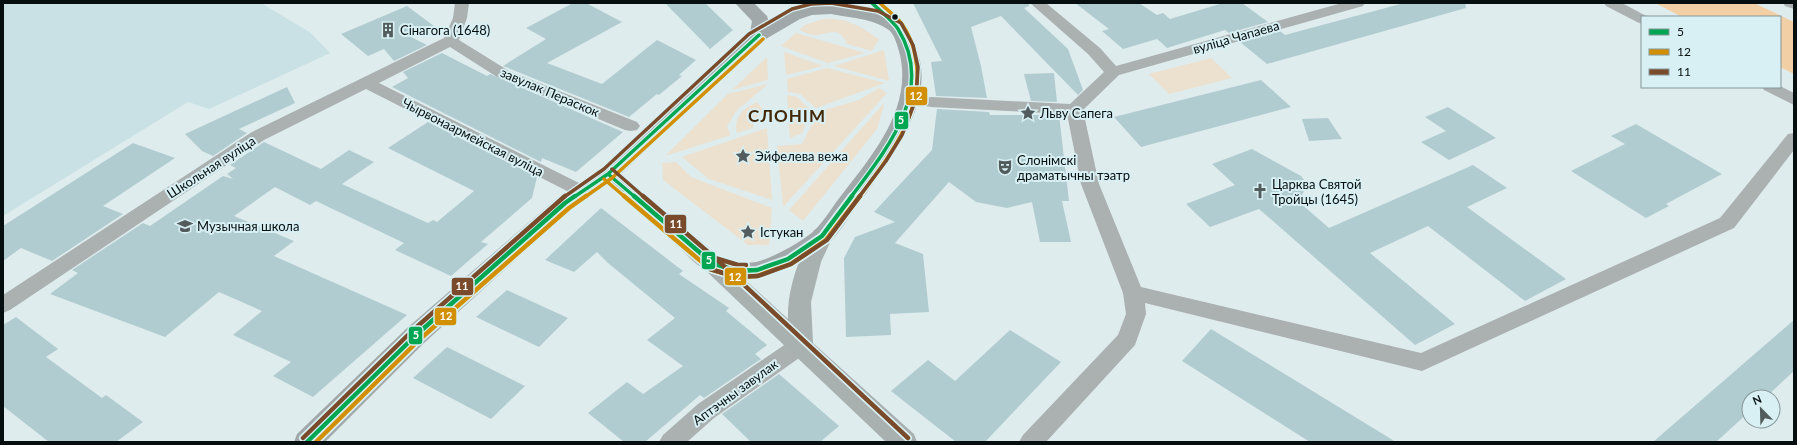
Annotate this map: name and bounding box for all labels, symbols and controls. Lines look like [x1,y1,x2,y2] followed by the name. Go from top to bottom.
[890,12,900,22] unlabelled marker
[1641,16,1781,88] legend
[1191,17,1281,57] street label: вуліца Чапаева
[379,21,397,39] building icon: Сінагога (1648)
[400,22,490,38] place label: Сінагога (1648)
[1677,24,1684,39] text: 5
[1677,44,1691,59] text: 12
[498,64,602,120] street label: завулак Пераскок
[1677,64,1691,79] text: 11
[905,86,928,106] line badge: 12
[910,89,922,102] text: 12
[400,94,546,180] street label: Чырвонаармейская вуліца
[1019,104,1037,122] place icon: Льву Сапега
[748,105,826,126] district label: СЛОНІМ
[1039,105,1113,121] place label: Льву Сапега
[894,111,909,130] line badge: 5
[898,113,904,126] text: 5
[164,132,258,202] street label: Школьная вуліца
[734,147,752,165] place icon: Эйфелева вежа
[755,148,848,164] place label: Эйфелева вежа
[1017,152,1130,183] place label: Слонімскі драматычны тэатр
[996,158,1014,176] theatre icon: Слонімскі драматычны тэатр
[1272,176,1361,207] place label: Царква Святой Тройцы (1645)
[1251,182,1269,200] church icon: Царква Святой Тройцы (1645)
[664,214,687,234] line badge: 11
[176,217,194,235] school or university icon: Музычная школа
[670,217,682,230] text: 11
[197,218,299,234] place label: Музычная школа
[739,223,757,241] place icon: Істукан
[760,224,803,240] place label: Істукан
[701,251,716,270] line badge: 5
[706,253,712,266] text: 5
[724,267,747,286] line badge: 12
[729,270,741,283] text: 12
[451,277,474,296] line badge: 11
[456,279,468,292] text: 11
[434,307,457,326] line badge: 12
[440,309,452,322] text: 12
[408,326,423,345] line badge: 5
[413,328,419,341] text: 5
[689,356,781,428] street label: Аптэчны завулак
[1741,389,1781,429] north arrow
[1750,392,1763,407] text: N

